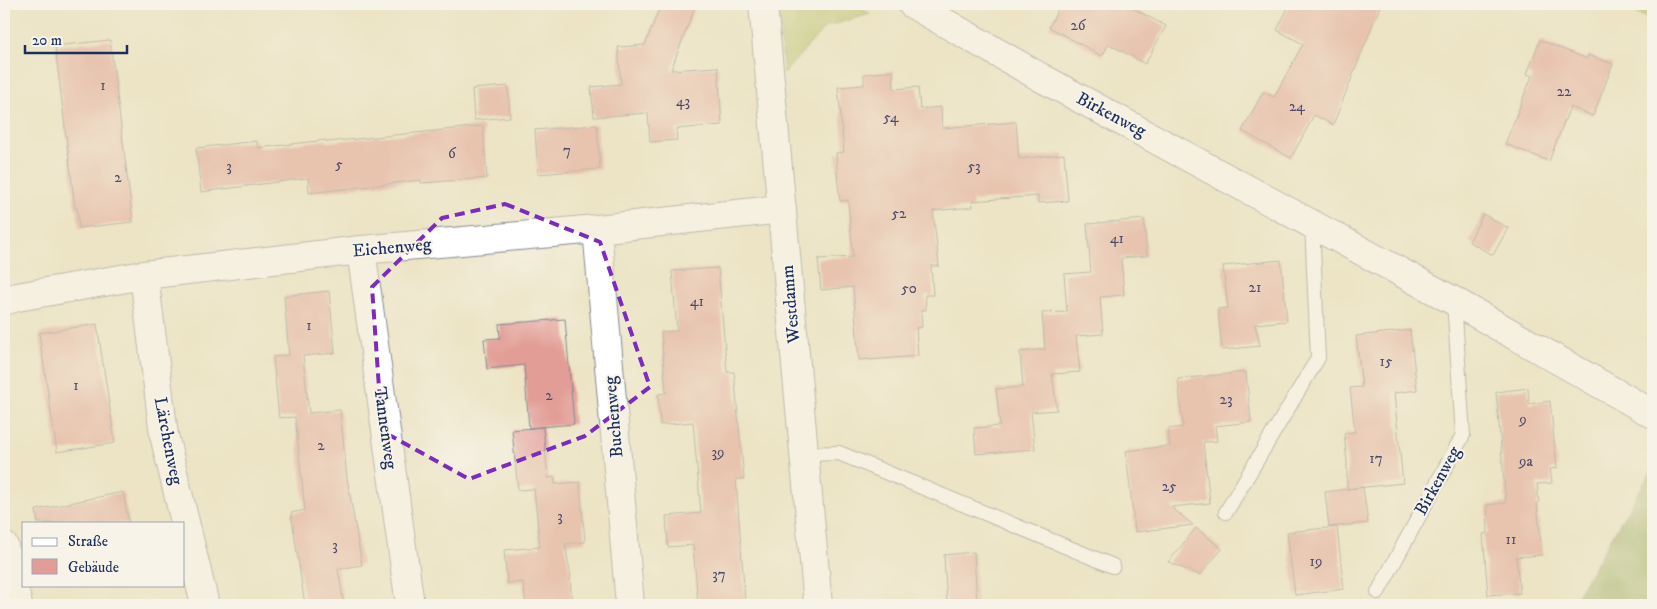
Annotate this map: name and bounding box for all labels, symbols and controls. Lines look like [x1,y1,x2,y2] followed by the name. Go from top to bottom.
[1070,16,1087,35] house number: 26
[25,22,128,54] scale bar
[32,31,62,50] text: 20 m
[100,76,106,95] house number: 1
[1557,82,1572,101] house number: 22
[1072,87,1150,143] street label: Birkenweg
[676,92,690,111] house number: 43
[1289,97,1305,116] house number: 24
[883,108,899,127] house number: 54
[563,141,571,160] house number: 7
[448,144,457,163] house number: 6
[335,155,343,174] house number: 5
[226,157,232,176] house number: 3
[967,157,981,176] house number: 53
[114,168,122,187] house number: 2
[892,204,907,223] house number: 52
[1110,229,1124,248] house number: 41
[352,234,433,262] street label: Eichenweg
[777,264,805,345] street label: Westdamm
[1249,278,1261,297] house number: 21
[901,279,917,298] house number: 50
[690,292,704,311] house number: 41
[306,316,312,335] house number: 1
[1380,352,1393,371] house number: 15
[599,375,629,459] street label: Buchenweg
[73,376,79,395] house number: 1
[368,385,402,471] street label: Tannenweg
[545,386,553,405] house number: 2
[1220,390,1232,409] house number: 23
[149,395,187,487] street label: Lärchenweg
[1518,410,1527,429] house number: 9
[317,436,325,455] house number: 2
[1410,442,1466,519] street label: Birkenweg
[711,443,725,462] house number: 39
[1369,449,1383,468] house number: 17
[1518,452,1534,471] house number: 9a
[1162,477,1177,496] house number: 25
[557,507,563,526] house number: 3
[22,522,185,586] legend
[1505,530,1517,549] house number: 11
[68,532,108,551] text: Straße
[332,536,338,555] house number: 3
[1310,552,1322,571] house number: 19
[68,558,119,577] text: Gebäude
[712,565,726,584] house number: 37

